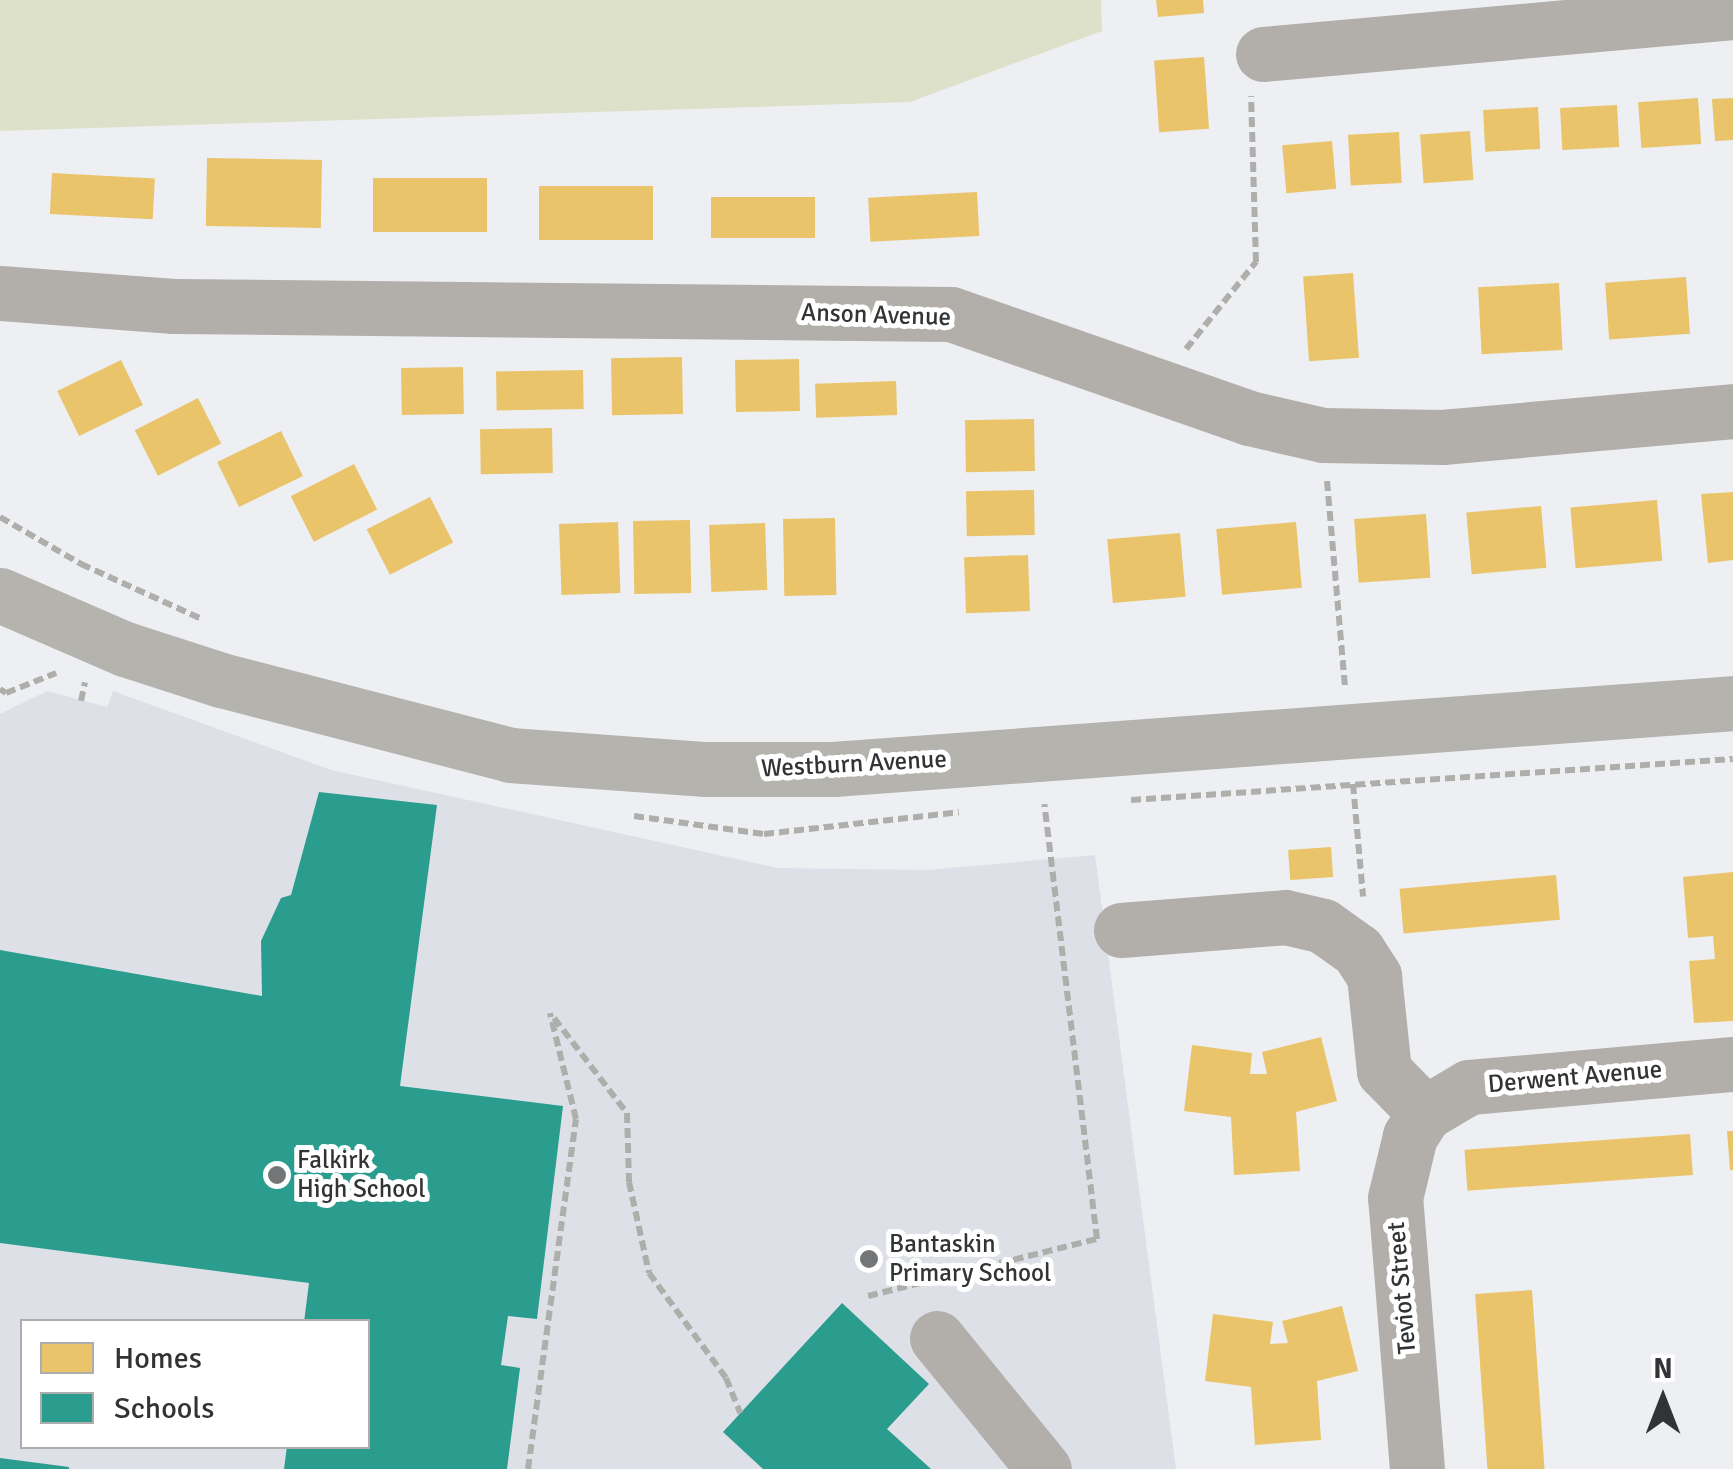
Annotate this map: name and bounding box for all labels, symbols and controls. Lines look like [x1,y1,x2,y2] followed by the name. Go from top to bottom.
[800,297,952,333] street label: Anson Avenue
[760,744,948,784] street label: Westburn Avenue
[1487,1054,1663,1100] street label: Derwent Avenue
[297,1146,426,1205] place label: Falkirk High School
[266,1164,288,1186] marker: Falkirk High School
[1381,1221,1423,1355] street label: Teviot Street
[889,1230,1051,1289] place label: Bantaskin Primary School
[858,1248,880,1270] marker: Bantaskin Primary School
[20,1319,370,1449] legend
[114,1340,202,1377] text: Homes
[1613,1349,1713,1449] north arrow
[1653,1352,1673,1386] text: N
[114,1390,214,1427] text: Schools

